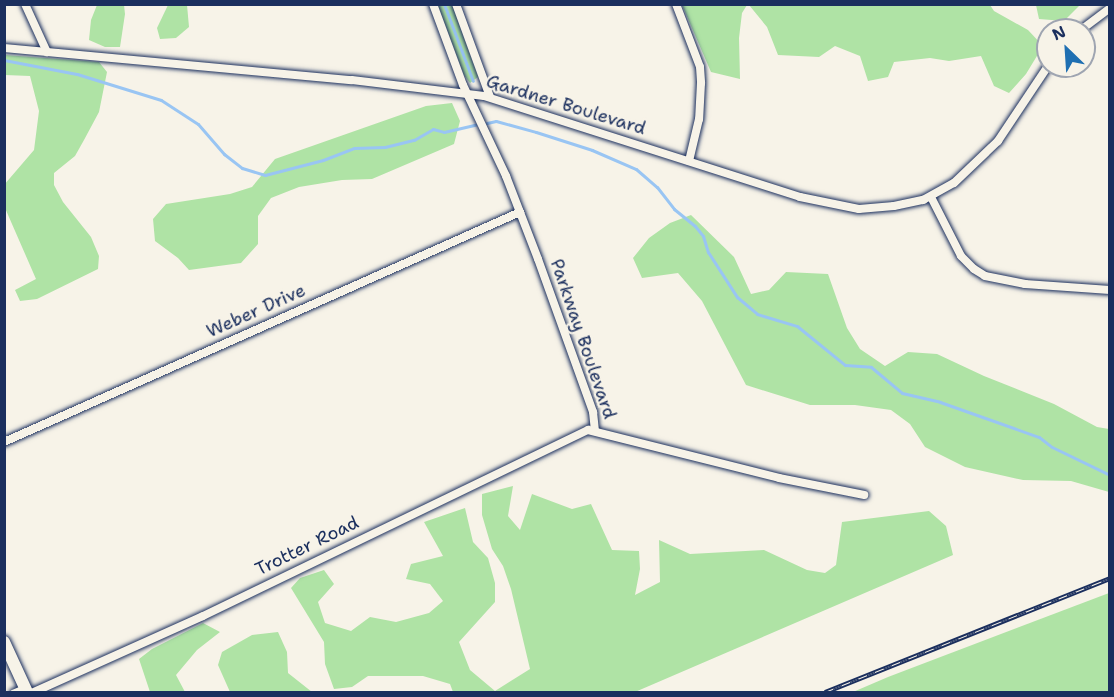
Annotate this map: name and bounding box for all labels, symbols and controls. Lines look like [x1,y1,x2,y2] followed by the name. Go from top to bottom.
[1036,18,1096,78] north arrow
[1049,21,1069,45] text: N
[484,70,648,140] street label: Gardner Boulevard
[545,256,621,422] street label: Parkway Boulevard
[203,280,309,342] street label: Weber Drive
[252,512,362,580] street label: Trotter Road

